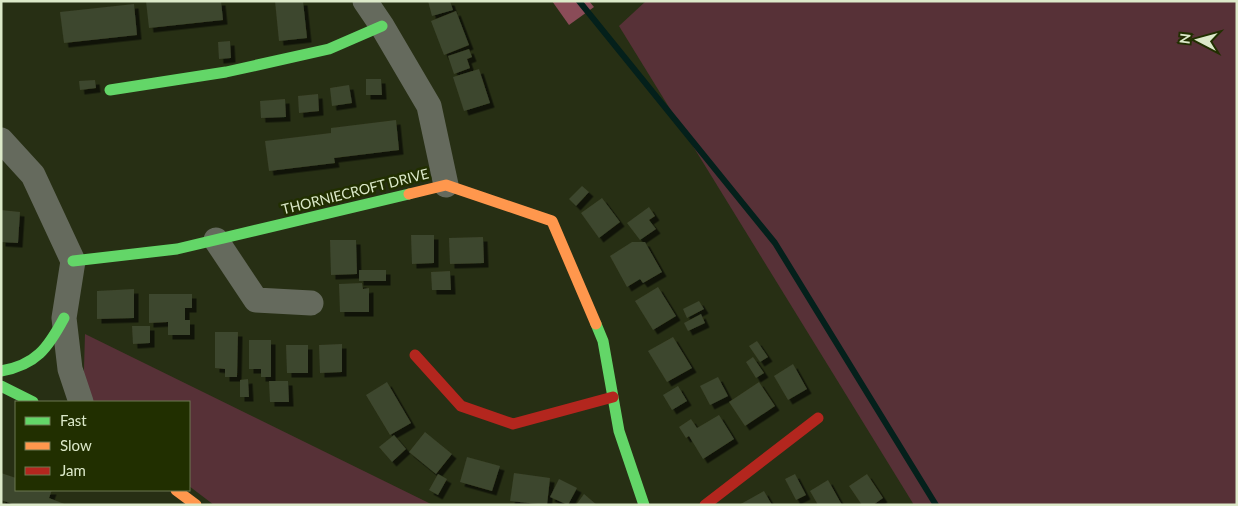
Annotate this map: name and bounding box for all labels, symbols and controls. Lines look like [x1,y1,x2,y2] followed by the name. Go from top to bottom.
[1173,15,1223,65] north arrow
[1176,32,1194,45] text: N
[280,164,430,218] street label: THORNIECROFT DRIVE
[15,401,190,491] legend
[60,411,87,429] text: Fast
[60,436,92,454] text: Slow
[60,461,86,479] text: Jam

